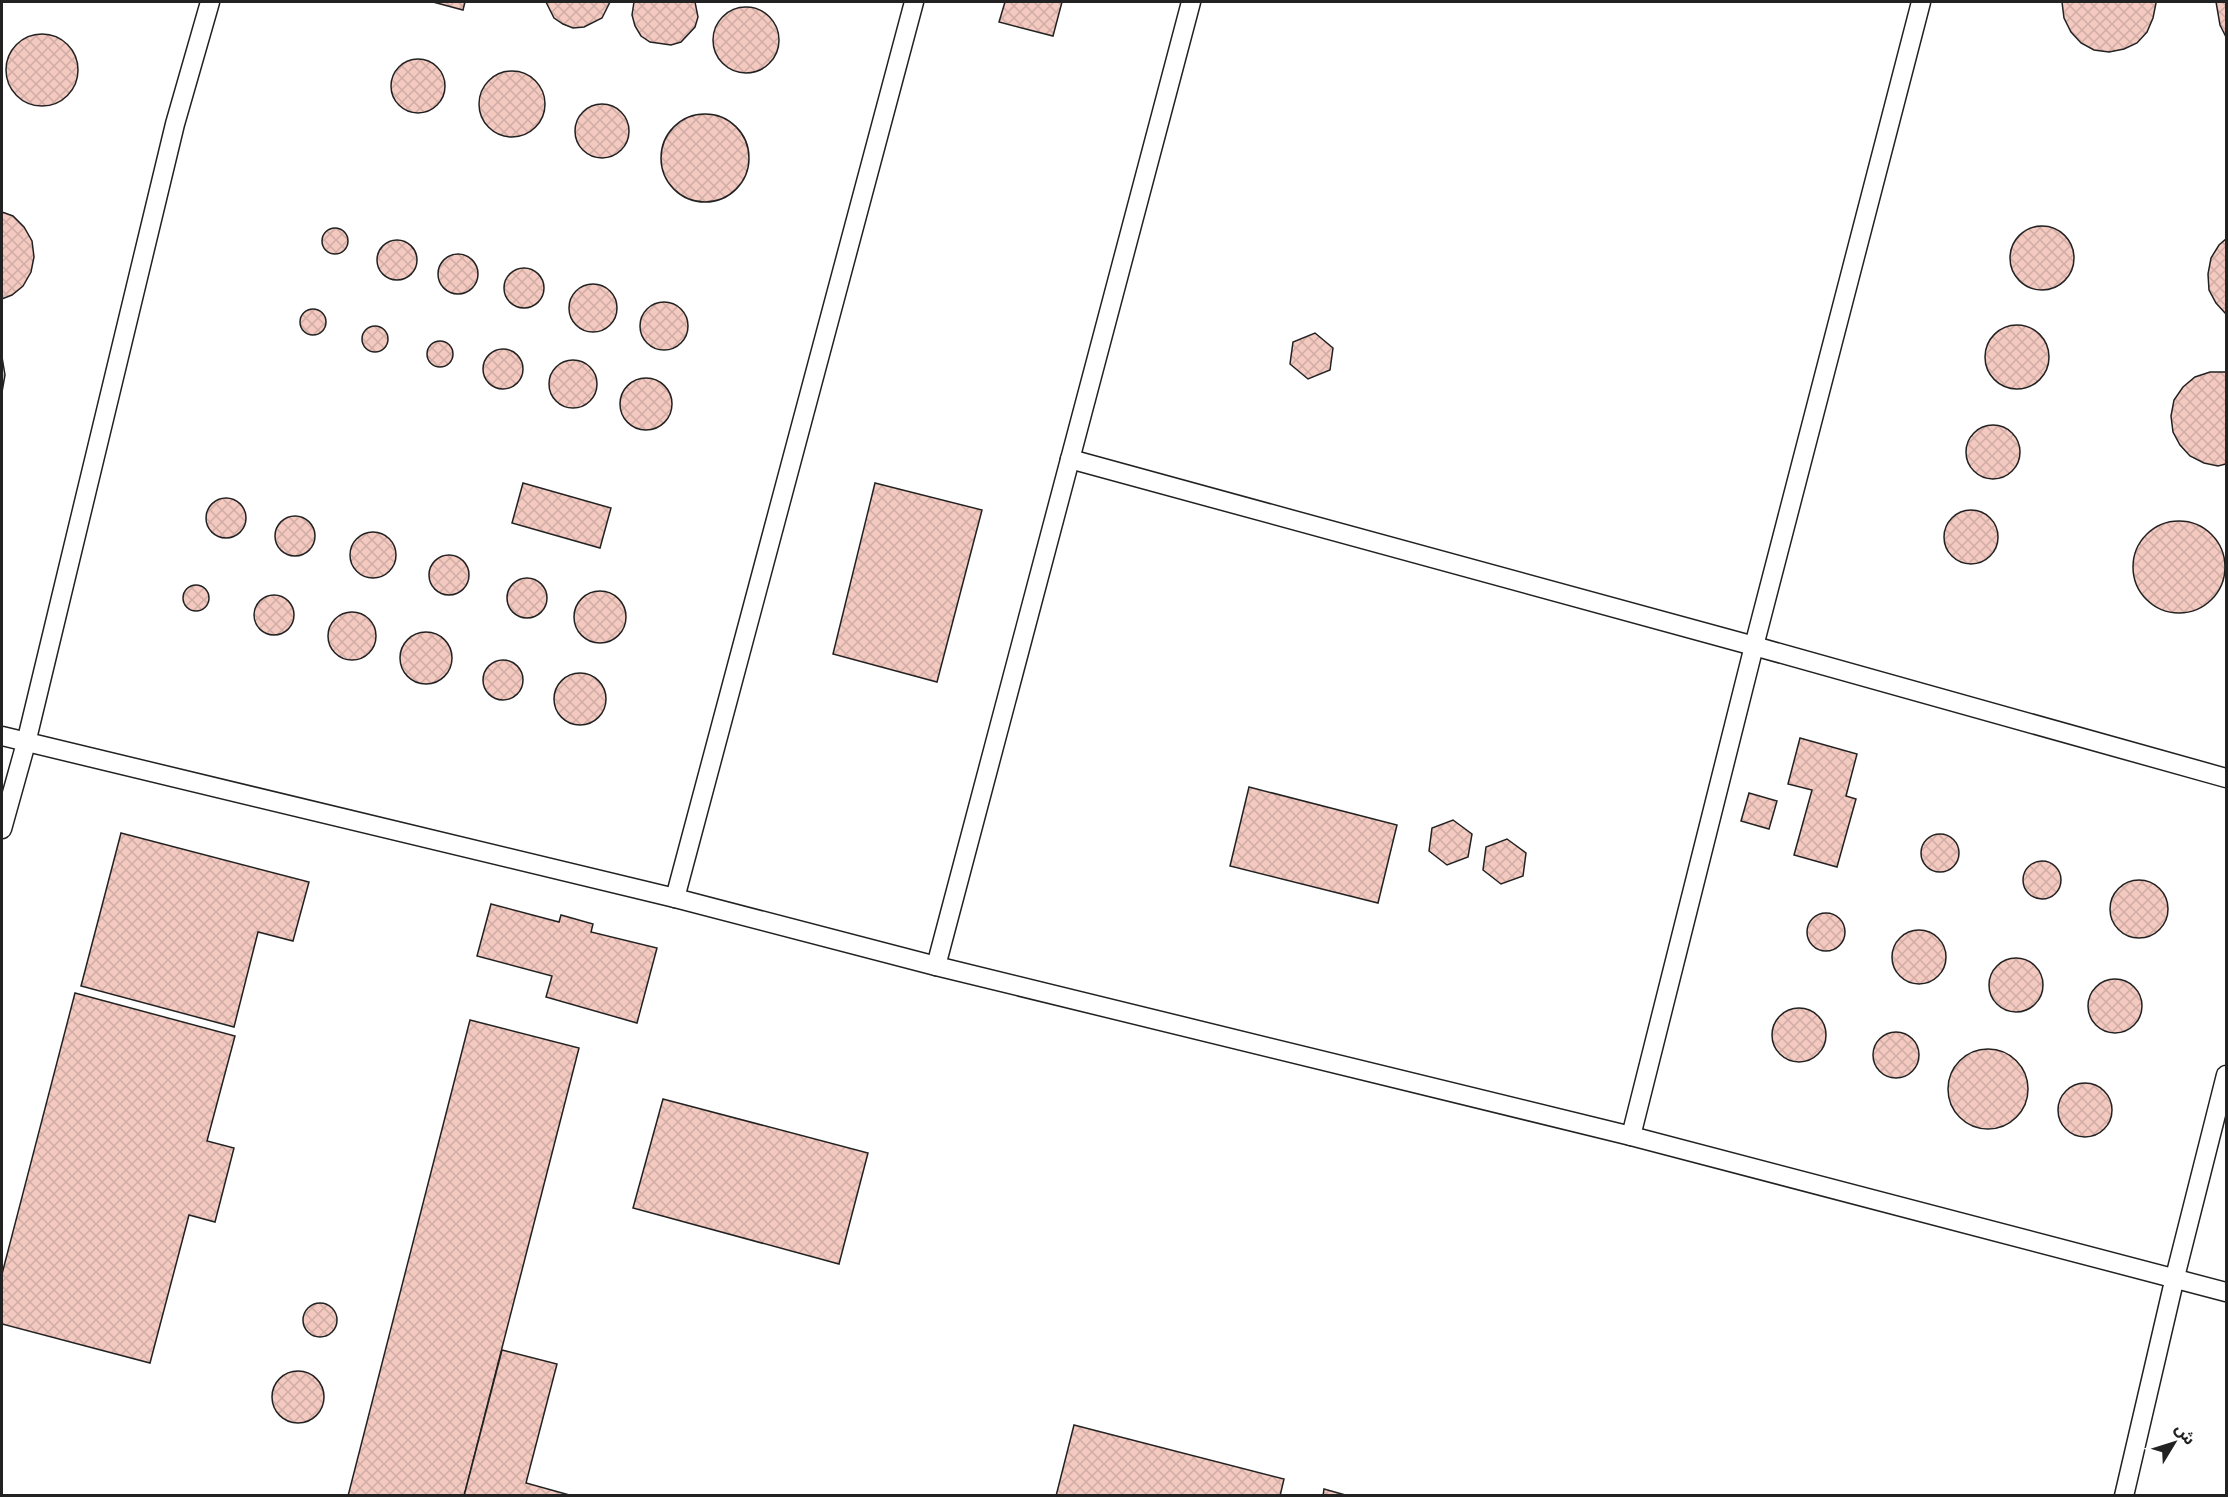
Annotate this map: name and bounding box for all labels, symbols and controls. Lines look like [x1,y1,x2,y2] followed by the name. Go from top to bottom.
[2144,1413,2204,1473] north arrow
[2171,1420,2200,1449] text: ش

